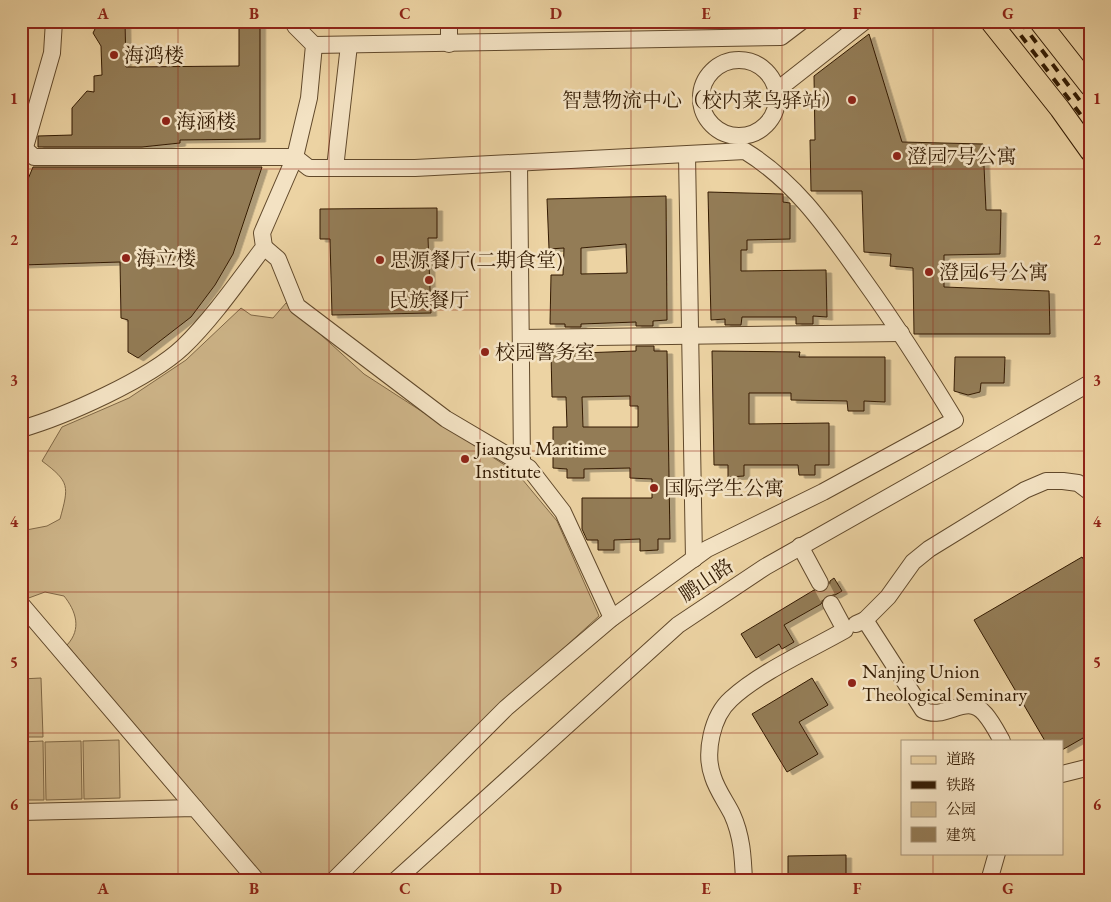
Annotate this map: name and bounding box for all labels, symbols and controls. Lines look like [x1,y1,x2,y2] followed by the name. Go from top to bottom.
[96,3,109,24] text: A
[249,3,259,24] text: B
[399,3,411,24] text: C
[550,3,562,24] text: D
[701,3,711,24] text: E
[853,3,862,24] text: F
[1002,3,1014,24] text: G
[124,42,184,68] place label: 海鸿楼
[108,49,120,61] marker: 海鸿楼
[562,87,842,113] place label: 智慧物流中心（校内菜鸟驿站）
[10,88,18,109] text: 1
[1093,88,1101,109] text: 1
[846,94,858,106] marker: 智慧物流中心（校内菜鸟驿站）
[176,108,236,134] place label: 海涵楼
[160,115,172,127] marker: 海涵楼
[907,143,1017,169] place label: 澄园7号公寓
[891,150,903,162] marker: 澄园7号公寓
[10,229,19,250] text: 2
[1093,229,1102,250] text: 2
[136,245,196,271] place label: 海立楼
[390,247,563,273] place label: 思源餐厅(二期食堂)
[120,252,132,264] marker: 海立楼
[374,254,386,266] marker: 思源餐厅(二期食堂)
[939,259,1049,285] place label: 澄园6号公寓
[923,266,935,278] marker: 澄园6号公寓
[423,274,435,286] marker: 民族餐厅
[389,287,469,313] place label: 民族餐厅
[495,339,595,365] place label: 校园警务室
[479,346,491,358] marker: 校园警务室
[10,370,18,391] text: 3
[1093,370,1101,391] text: 3
[473,435,607,484] place label: Jiangsu Maritime Institute
[459,453,471,465] marker: Jiangsu Maritime Institute
[664,475,784,501] place label: 国际学生公寓
[648,482,660,494] marker: 国际学生公寓
[10,511,19,532] text: 4
[1093,511,1102,532] text: 4
[674,552,738,608] street label: 鹏山路
[10,652,18,673] text: 5
[1093,652,1101,673] text: 5
[862,658,1028,707] place label: Nanjing Union Theological Seminary
[846,677,858,689] marker: Nanjing Union Theological Seminary
[901,740,1064,854] legend
[946,749,976,768] text: 道路
[946,775,976,794] text: 铁路
[10,794,19,815] text: 6
[1093,794,1102,815] text: 6
[946,799,976,818] text: 公园
[946,825,976,844] text: 建筑
[96,878,109,899] text: A
[249,878,259,899] text: B
[399,878,411,899] text: C
[550,878,562,899] text: D
[701,878,711,899] text: E
[853,878,862,899] text: F
[1002,878,1014,899] text: G

